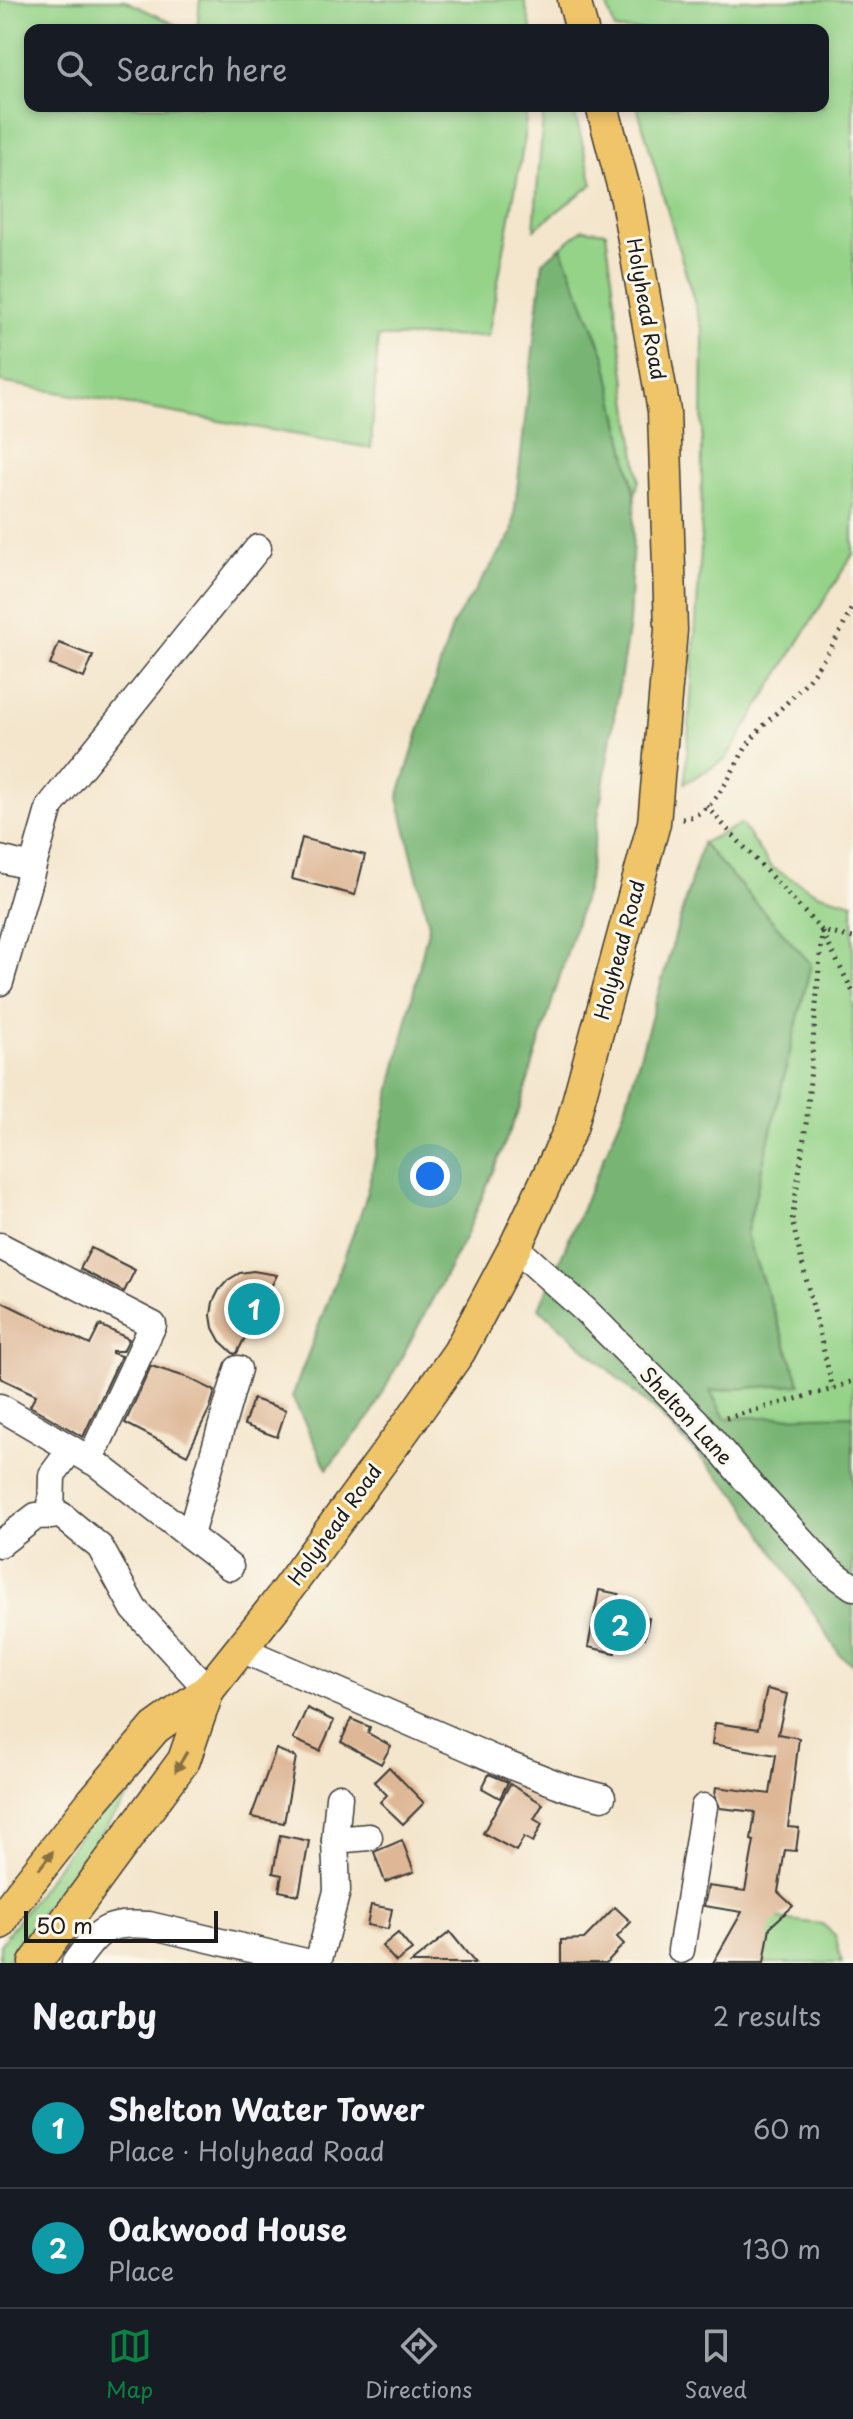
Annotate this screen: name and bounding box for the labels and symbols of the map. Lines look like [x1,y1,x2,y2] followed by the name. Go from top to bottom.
[620,235,674,382] street label: Holyhead Road
[586,876,652,1023] street label: Holyhead Road
[410,1156,450,1196] your location
[228,1279,280,1339] pin: 1
[633,1359,740,1471] street label: Shelton Lane
[280,1457,389,1591] street label: Holyhead Road
[594,1595,646,1655] pin: 2
[174,1751,188,1773] one-way arrow
[38,1850,54,1871] one-way arrow
[24,1907,218,1943] scale bar

